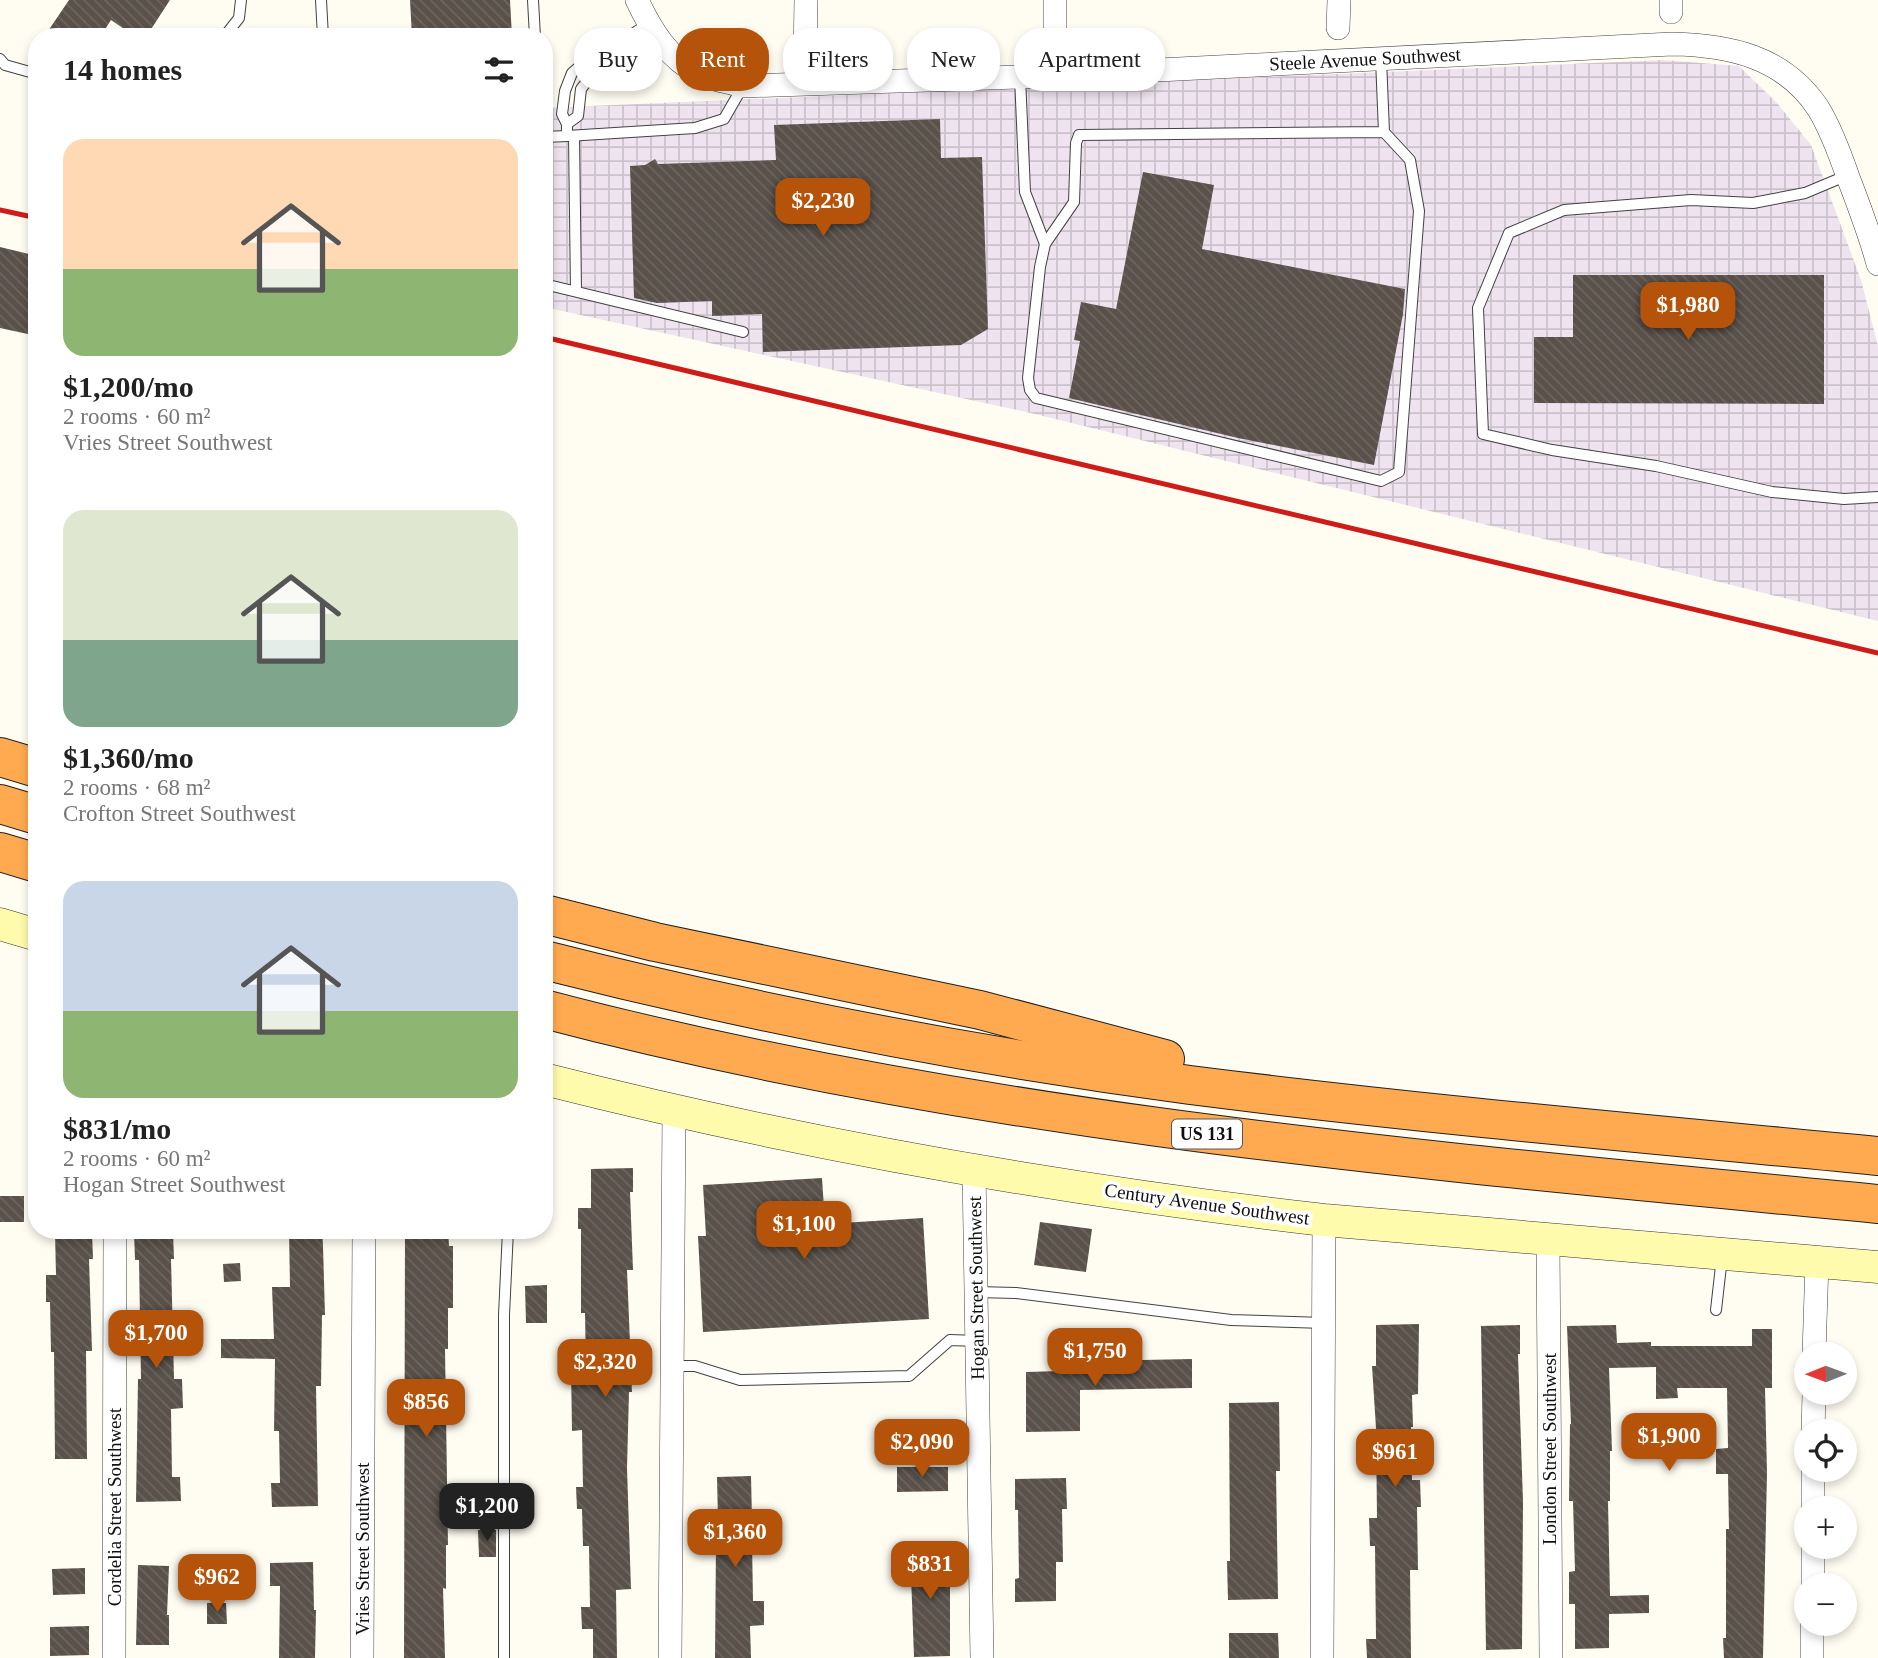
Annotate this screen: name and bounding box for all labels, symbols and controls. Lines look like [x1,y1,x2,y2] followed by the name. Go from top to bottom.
[574,28,662,91] chip: Buy
[676,28,769,91] chip: Rent
[783,28,893,91] chip: Filters
[907,28,1000,91] chip: New
[1014,28,1165,91] chip: Apartment
[1269,43,1462,75] street label: Steele Avenue Southwest
[480,51,518,89] icon: filters
[63,53,182,86] text: 14 homes
[766,178,880,238] pin: $2,230
[228,185,354,311] icon: home
[791,188,855,213] text: $2,230
[1631,282,1745,342] pin: $1,980
[1656,292,1720,317] text: $1,980
[63,370,194,403] text: $1,200/mo
[63,404,210,429] text: 2 rooms · 60 m²
[63,430,272,455] text: Vries Street Southwest
[228,556,354,682] icon: home
[63,741,194,774] text: $1,360/mo
[63,775,210,800] text: 2 rooms · 68 m²
[63,801,296,826] text: Crofton Street Southwest
[228,927,354,1053] icon: home
[63,1112,171,1145] text: $831/mo
[1172,1120,1242,1148] road number: US 131
[63,1146,210,1171] text: 2 rooms · 60 m²
[63,1172,285,1197] text: Hogan Street Southwest
[1103,1179,1311,1229] street label: Century Avenue Southwest
[964,1195,988,1380] street label: Hogan Street Southwest
[747,1202,861,1261] pin: $1,100
[772,1211,836,1236] text: $1,100
[99,1310,213,1370] pin: $1,700
[124,1320,188,1345] text: $1,700
[1038,1328,1152,1388] pin: $1,750
[1063,1338,1127,1363] text: $1,750
[548,1340,662,1399] pin: $2,320
[1794,1342,1857,1405] north arrow
[1794,1342,1857,1636] map controls
[573,1349,637,1374] text: $2,320
[1539,1352,1560,1545] street label: London Street Southwest
[385,1380,467,1439] pin: $856
[403,1389,449,1414] text: $856
[104,1407,125,1606] street label: Cordelia Street Southwest
[1612,1414,1726,1473] pin: $1,900
[1794,1419,1857,1482] button: locate
[865,1420,979,1479] pin: $2,090
[1637,1423,1701,1448] text: $1,900
[890,1429,954,1454] text: $2,090
[1354,1430,1436,1489] pin: $961
[1372,1439,1418,1464] text: $961
[352,1462,373,1636] street label: Vries Street Southwest
[430,1484,544,1543] pin: $1,200
[455,1493,519,1518] text: $1,200
[1794,1496,1857,1559] button: +
[678,1510,792,1569] pin: $1,360
[703,1519,767,1544] text: $1,360
[889,1542,971,1601] pin: $831
[907,1551,953,1576] text: $831
[176,1554,258,1614] pin: $962
[194,1564,240,1589] text: $962
[1794,1573,1857,1636] button: −

